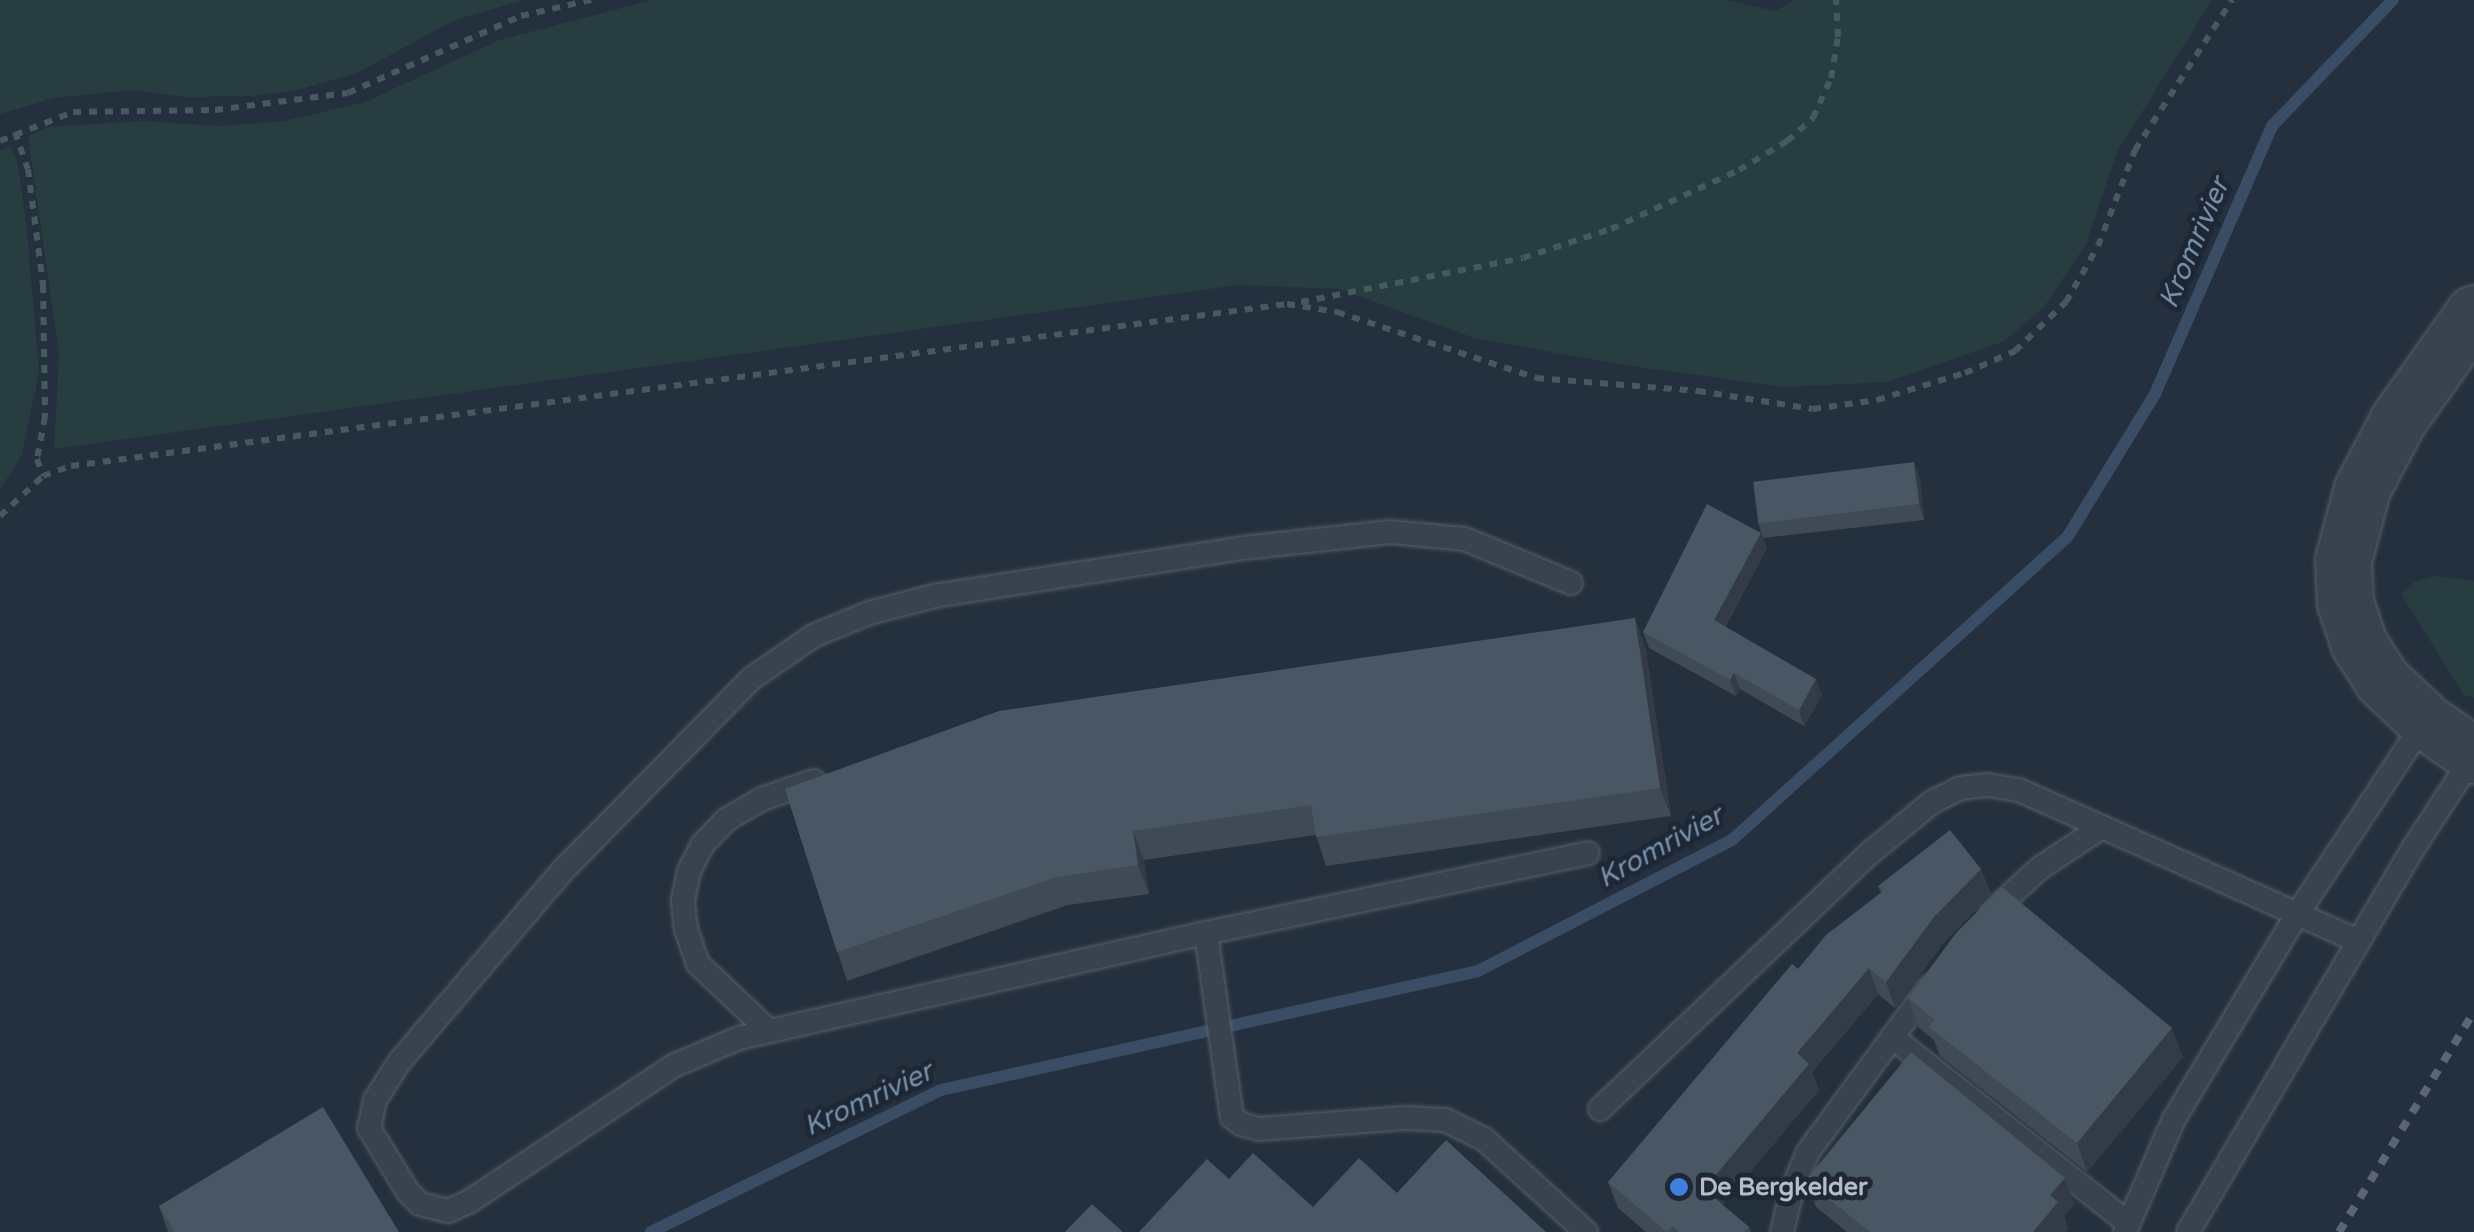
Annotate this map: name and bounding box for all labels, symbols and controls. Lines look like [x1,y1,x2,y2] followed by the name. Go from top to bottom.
[2152,173,2236,313] water label: Kromrivier
[1592,799,1728,895] water label: Kromrivier
[798,1055,938,1143] water label: Kromrivier
[1699,1172,1868,1202] place label: De Bergkelder
[1668,1176,1690,1198] marker: De Bergkelder

